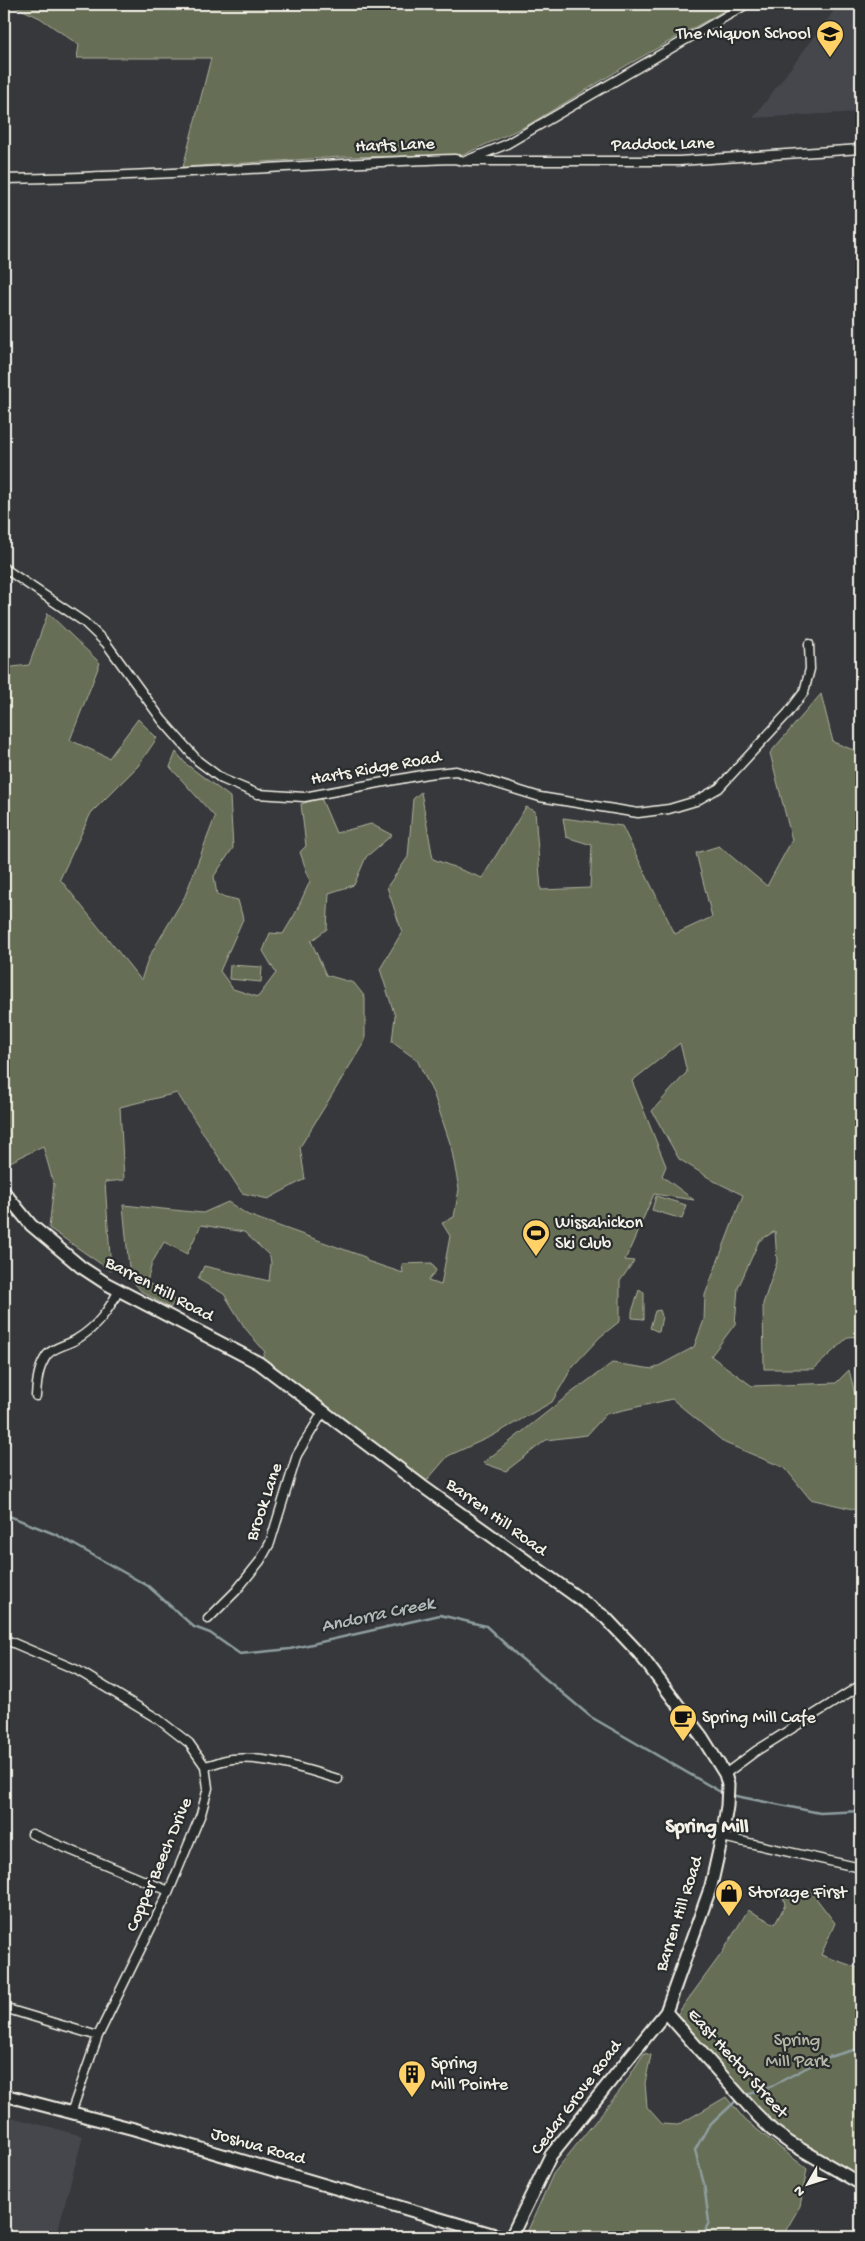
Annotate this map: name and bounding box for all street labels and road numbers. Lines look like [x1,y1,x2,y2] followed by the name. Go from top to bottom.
[355,134,436,158] street label: Harts Lane
[610,134,715,156] street label: Paddock Lane
[309,747,444,791] street label: Harts Ridge Road
[100,1252,218,1328] street label: Barren Hill Road
[242,1460,288,1545] street label: Brook Lane
[441,1474,552,1563] street label: Barren Hill Road
[122,1794,198,1935] street label: Copper Beech Drive
[651,1852,709,1975] street label: Barren Hill Road
[682,2005,793,2124] street label: East Hector Street
[527,2035,628,2159] street label: Cedar Grove Road
[208,2124,309,2171] street label: Joshua Road

